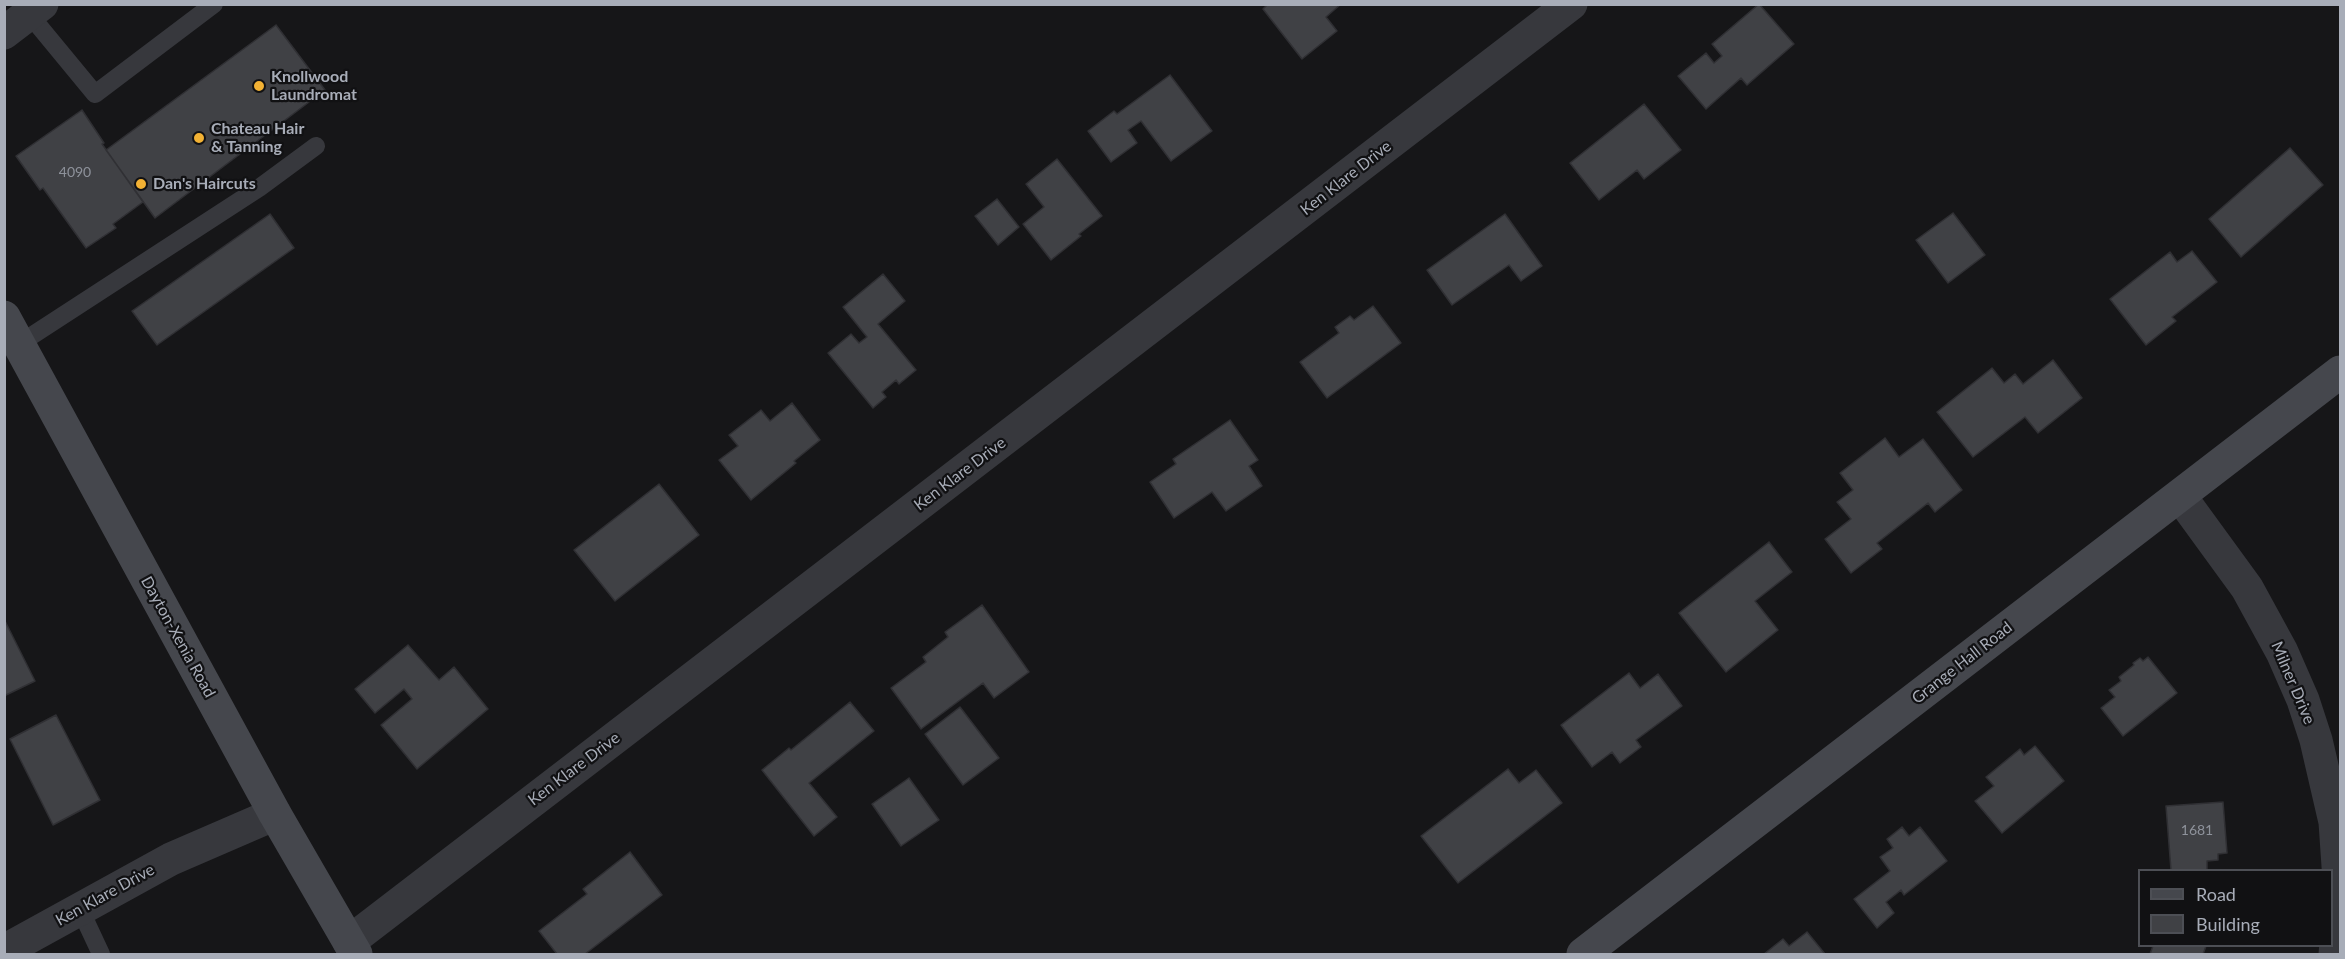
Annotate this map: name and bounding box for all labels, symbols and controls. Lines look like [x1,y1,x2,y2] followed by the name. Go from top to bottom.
[271,67,357,105] place label: Knollwood Laundromat
[252,79,266,93] marker: Knollwood Laundromat
[211,119,304,157] place label: Chateau Hair & Tanning
[192,131,206,145] marker: Chateau Hair & Tanning
[1297,137,1395,219] street label: Ken Klare Drive
[59,164,91,180] house number: 4090
[153,174,256,194] place label: Dan's Haircuts
[134,177,148,191] marker: Dan's Haircuts
[910,433,1010,515] street label: Ken Klare Drive
[137,573,219,701] street label: Dayton-Xenia Road
[1908,618,2016,708] street label: Grange Hall Road
[2267,639,2319,727] street label: Milner Drive
[524,728,624,810] street label: Ken Klare Drive
[2181,822,2213,838] house number: 1681
[52,860,158,930] street label: Ken Klare Drive
[2138,869,2333,947] legend
[2196,883,2236,905] text: Road
[2196,913,2260,935] text: Building

